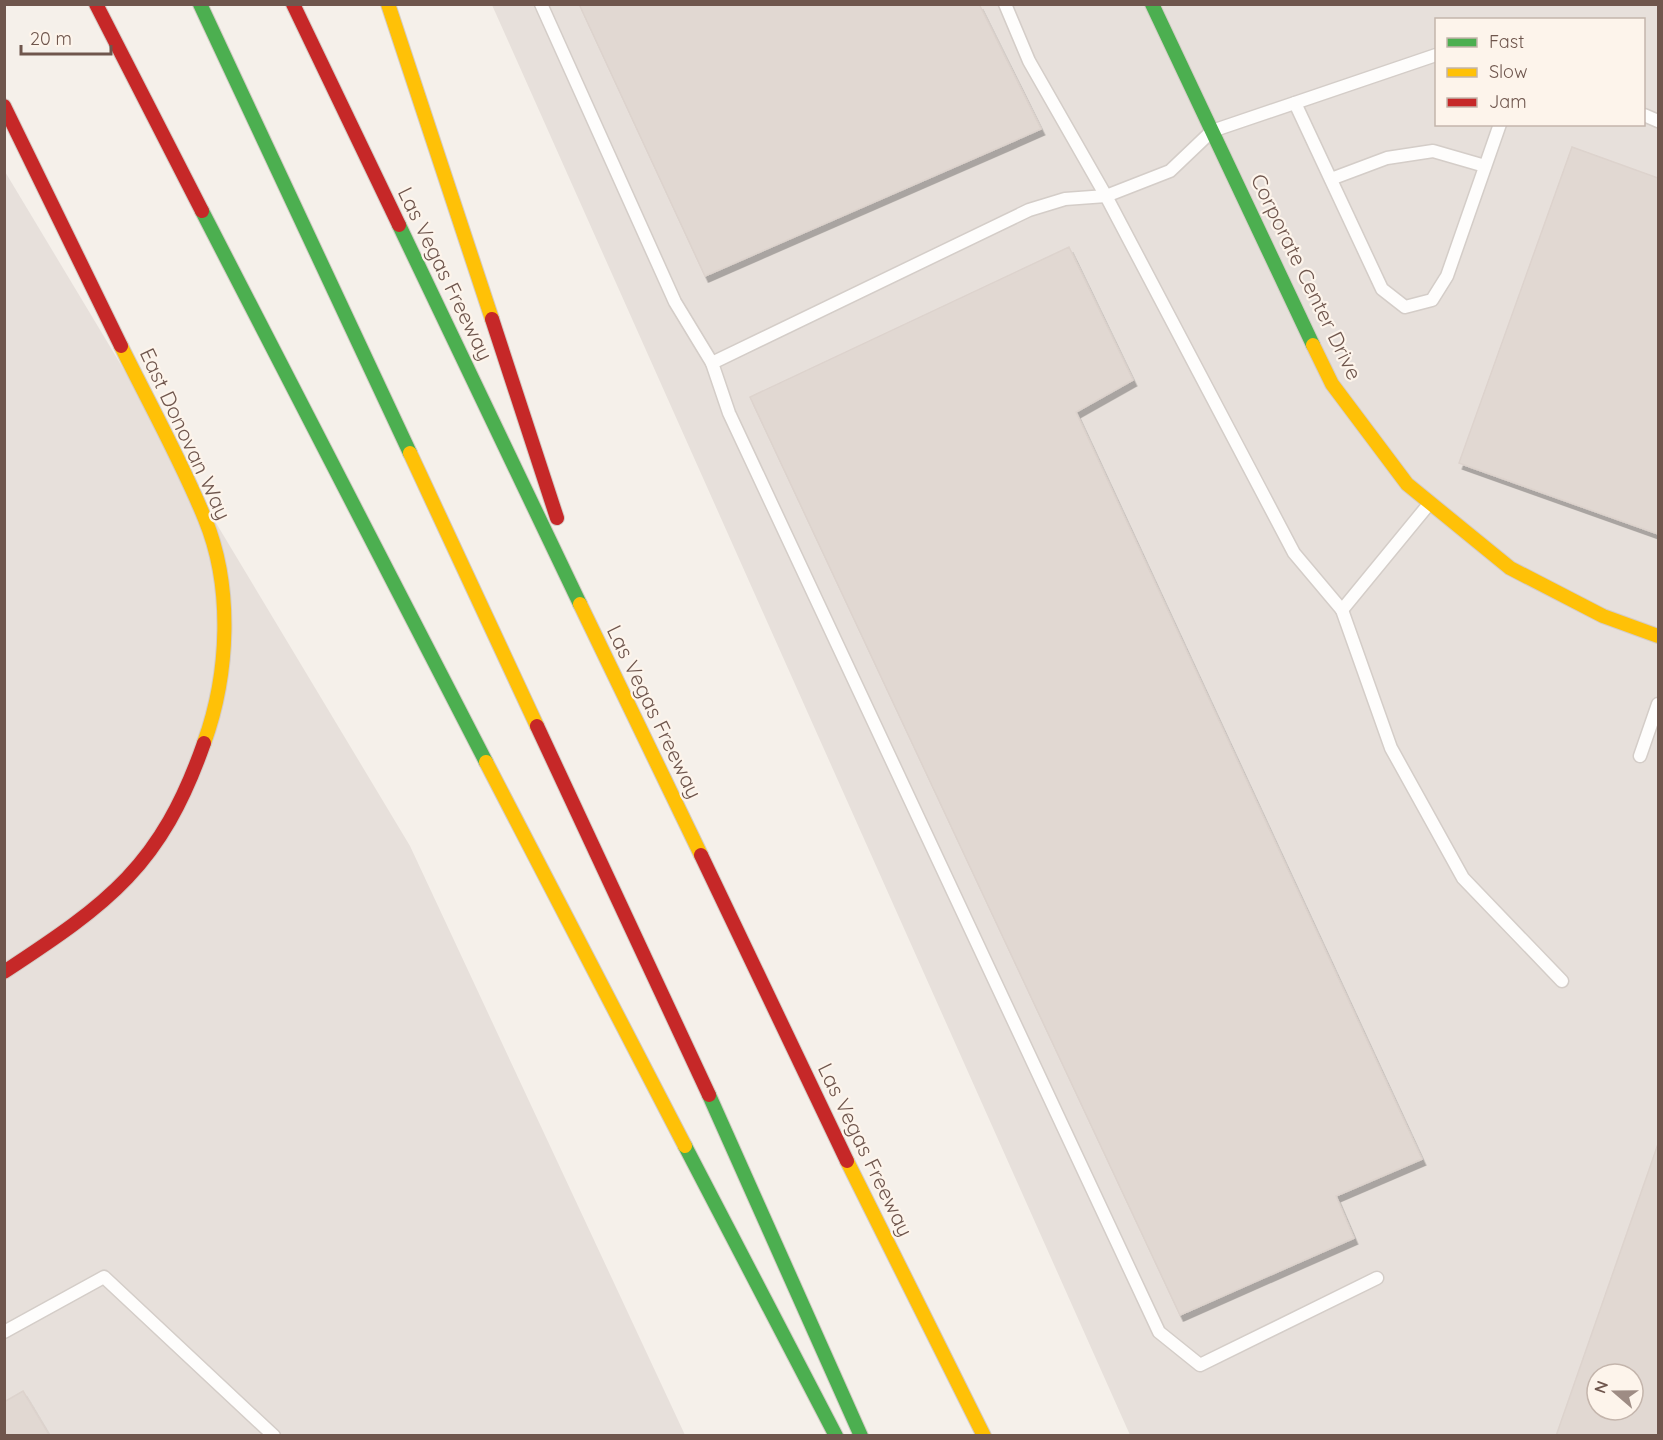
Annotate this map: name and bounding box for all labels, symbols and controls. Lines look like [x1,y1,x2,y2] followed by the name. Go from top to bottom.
[21,18,111,56] scale bar
[1435,18,1645,126] legend
[30,27,72,50] text: 20 m
[1489,30,1524,53] text: Fast
[1489,60,1527,83] text: Slow
[1489,90,1527,113] text: Jam
[1246,169,1368,384] street label: Corporate Center Drive
[393,183,499,364] street label: Las Vegas Freeway
[135,344,237,524] street label: East Donovan Way
[602,621,708,802] street label: Las Vegas Freeway
[813,1059,919,1240] street label: Las Vegas Freeway
[1585,1362,1645,1422] north arrow
[1589,1378,1612,1396] text: N

